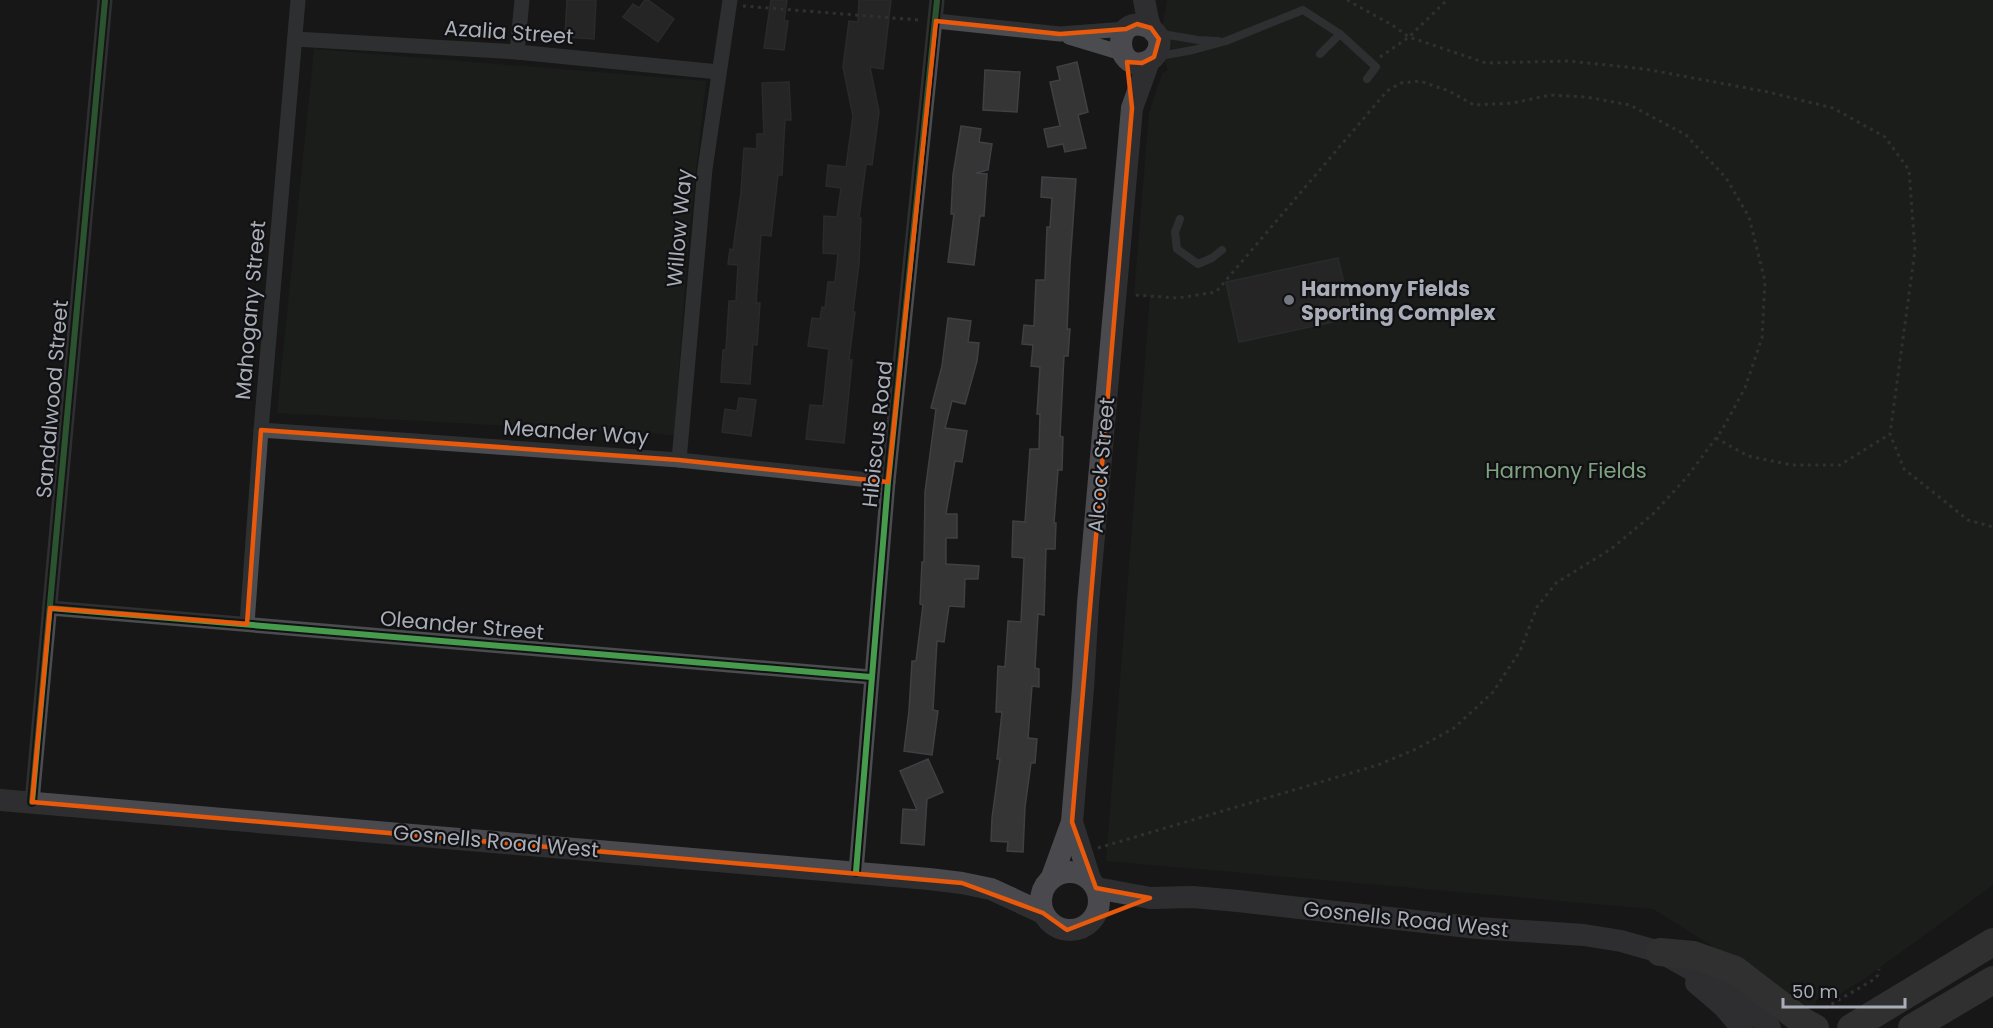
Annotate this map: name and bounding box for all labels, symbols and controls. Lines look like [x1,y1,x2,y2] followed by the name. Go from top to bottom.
[443,13,575,51] street label: Azalia Street
[659,167,699,288] street label: Willow Way
[228,219,272,401] street label: Mahogany Street
[1301,274,1496,327] place label: Harmony Fields Sporting Complex
[1282,293,1296,307] marker: Harmony Fields Sporting Complex
[29,299,75,499] street label: Sandalwood Street
[855,359,899,509] street label: Hibiscus Road
[1081,396,1121,534] street label: Alcock Street
[502,412,650,452] street label: Meander Way
[1485,456,1647,485] park label: Harmony Fields
[379,603,545,647] street label: Oleander Street
[392,818,600,864] street label: Gosnells Road West
[1302,894,1510,944] street label: Gosnells Road West
[1783,971,1904,1009] scale bar
[1792,979,1838,1004] text: 50 m

